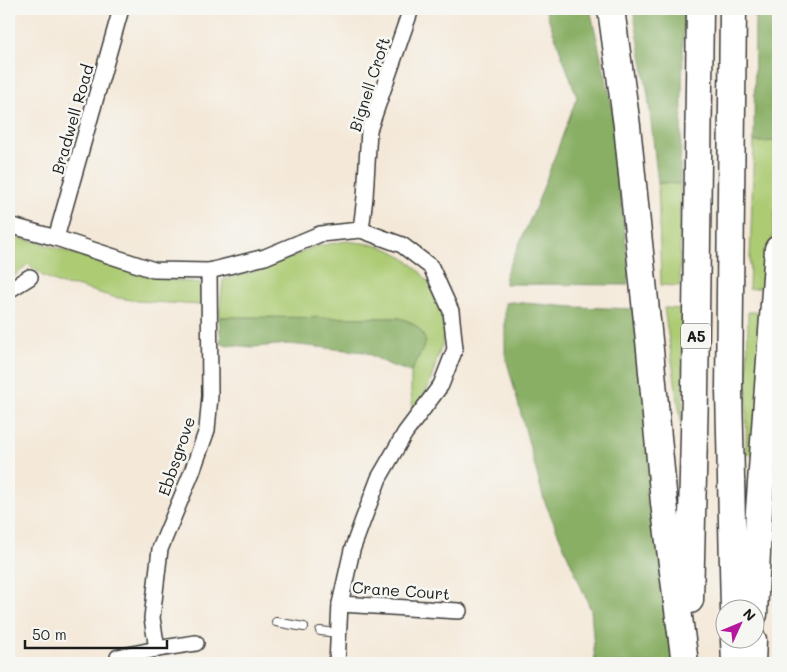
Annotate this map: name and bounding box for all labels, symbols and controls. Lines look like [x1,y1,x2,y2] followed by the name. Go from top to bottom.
[344,34,394,134] street label: Bignell Croft
[46,62,98,176] street label: Bradwell Road
[681,324,711,348] road number: A5
[153,414,199,498] street label: Ebbsgrove
[351,576,451,604] street label: Crane Court
[714,600,764,650] north arrow
[739,604,760,625] text: N
[25,617,168,649] scale bar
[32,624,67,644] text: 50 m

